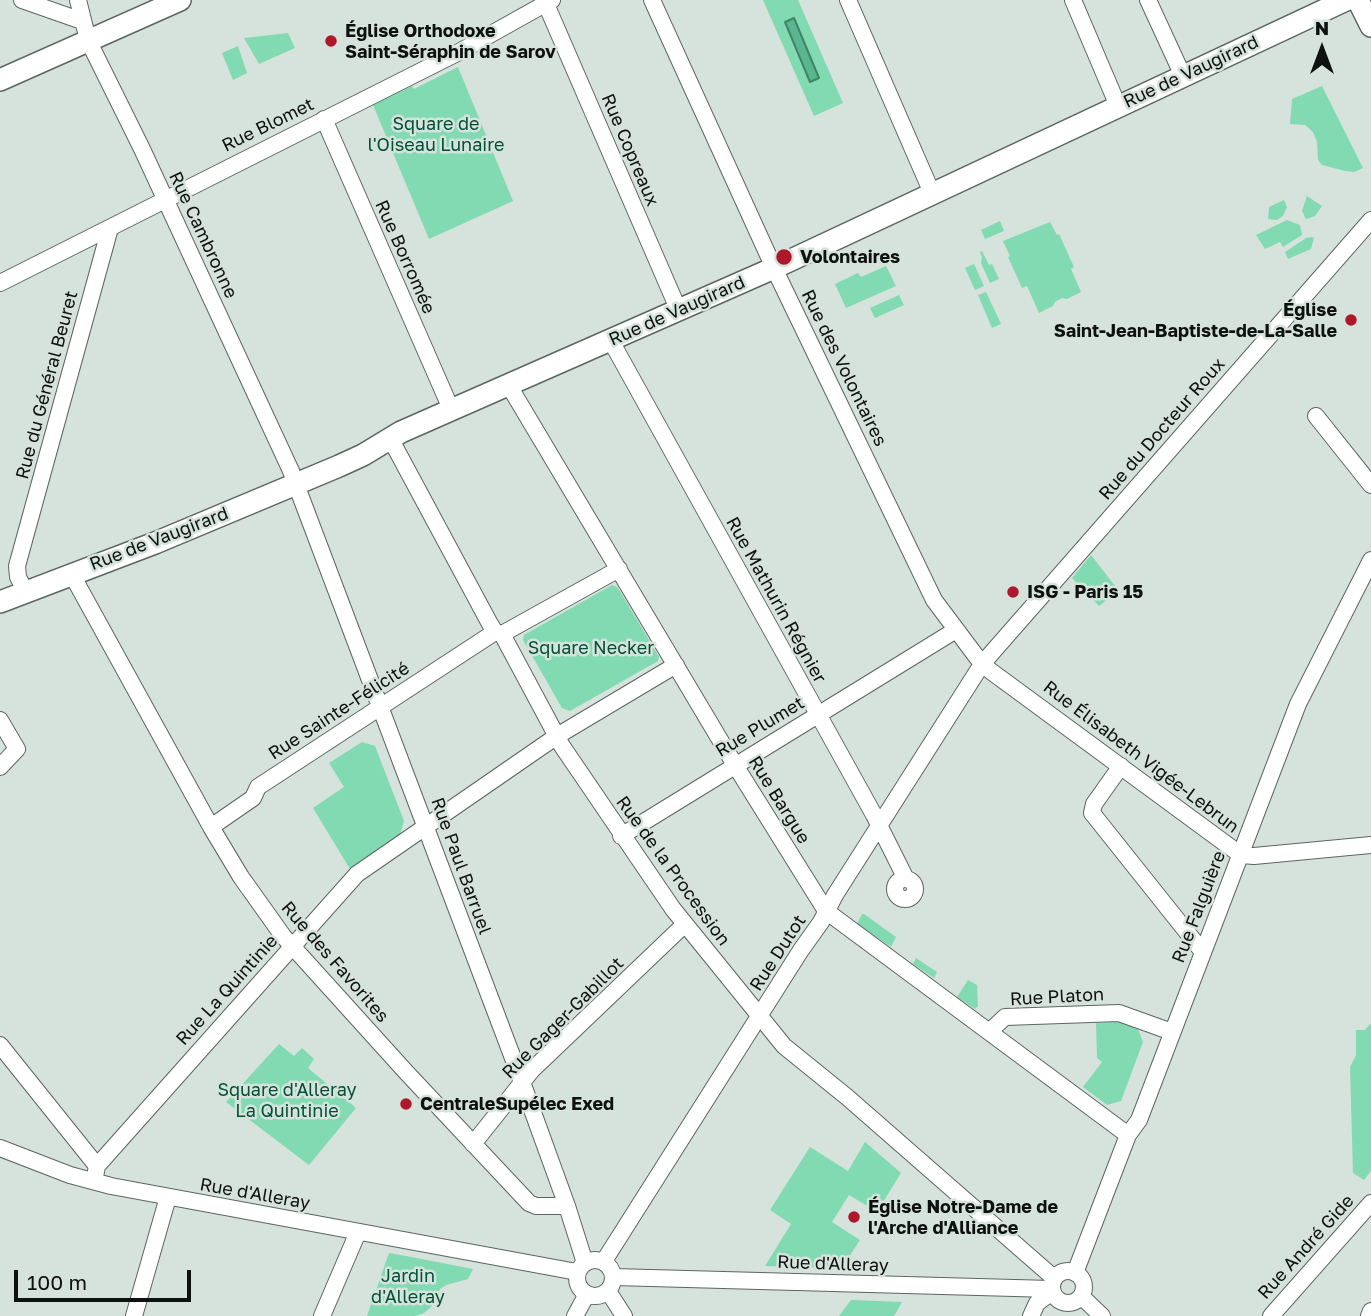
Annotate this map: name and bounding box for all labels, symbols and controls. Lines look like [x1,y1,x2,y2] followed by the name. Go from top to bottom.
[1287,14,1357,84] north arrow
[1315,16,1329,39] text: N
[345,20,556,62] place label: Église Orthodoxe Saint-Séraphin de Sarov
[1120,31,1262,113] street label: Rue de Vaugirard
[323,33,339,49] marker: Église Orthodoxe Saint-Séraphin de Sarov
[597,91,663,209] street label: Rue Copreaux
[218,93,318,157] street label: Rue Blomet
[368,113,504,156] park label: Square de l'Oiseau Lunaire
[164,168,242,302] street label: Rue Cambronne
[370,197,440,317] street label: Rue Borromée
[800,246,900,268] place label: Volontaires
[774,247,794,267] marker: Volontaires
[606,271,748,351] street label: Rue de Vaugirard
[797,286,891,450] street label: Rue des Volontaires
[11,289,83,481] street label: Rue du Général Beuret
[1054,299,1337,342] place label: Église Saint-Jean-Baptiste-de-La-Salle
[1343,312,1359,328] marker: Église Saint-Jean-Baptiste-de-La-Salle
[1094,354,1230,504] street label: Rue du Docteur Roux
[87,503,231,575] street label: Rue de Vaugirard
[721,513,831,687] street label: Rue Mathurin Régnier
[1027,581,1143,603] place label: ISG - Paris 15
[1005,584,1021,600] marker: ISG - Paris 15
[528,637,654,659] park label: Square Necker
[265,657,413,765] street label: Rue Sainte-Félicité
[1039,676,1243,838] street label: Rue Élisabeth Vigée-Lebrun
[712,692,808,762] street label: Rue Plumet
[744,752,814,848] street label: Rue Bargue
[611,792,735,950] street label: Rue de la Procession
[426,795,496,937] street label: Rue Paul Barruel
[1168,848,1230,966] street label: Rue Falguière
[277,897,393,1027] street label: Rue des Favorites
[745,911,811,995] street label: Rue Dutot
[172,930,282,1050] street label: Rue La Quintinie
[498,953,628,1083] street label: Rue Gager-Gabillot
[1009,984,1105,1010] street label: Rue Platon
[217,1079,357,1122] park label: Square d'Alleray La Quintinie
[420,1093,614,1115] place label: CentraleSupélec Exed
[398,1096,414,1112] marker: CentraleSupélec Exed
[198,1174,312,1214] street label: Rue d'Alleray
[1254,1190,1358,1304] street label: Rue André Gide
[868,1196,1058,1238] place label: Église Notre-Dame de l'Arche d'Alliance
[846,1209,862,1225] marker: Église Notre-Dame de l'Arche d'Alliance
[777,1251,889,1277] street label: Rue d'Alleray
[18,1256,194,1300] scale bar
[371,1265,445,1308] park label: Jardin d'Alleray
[27,1269,87,1295] text: 100 m

